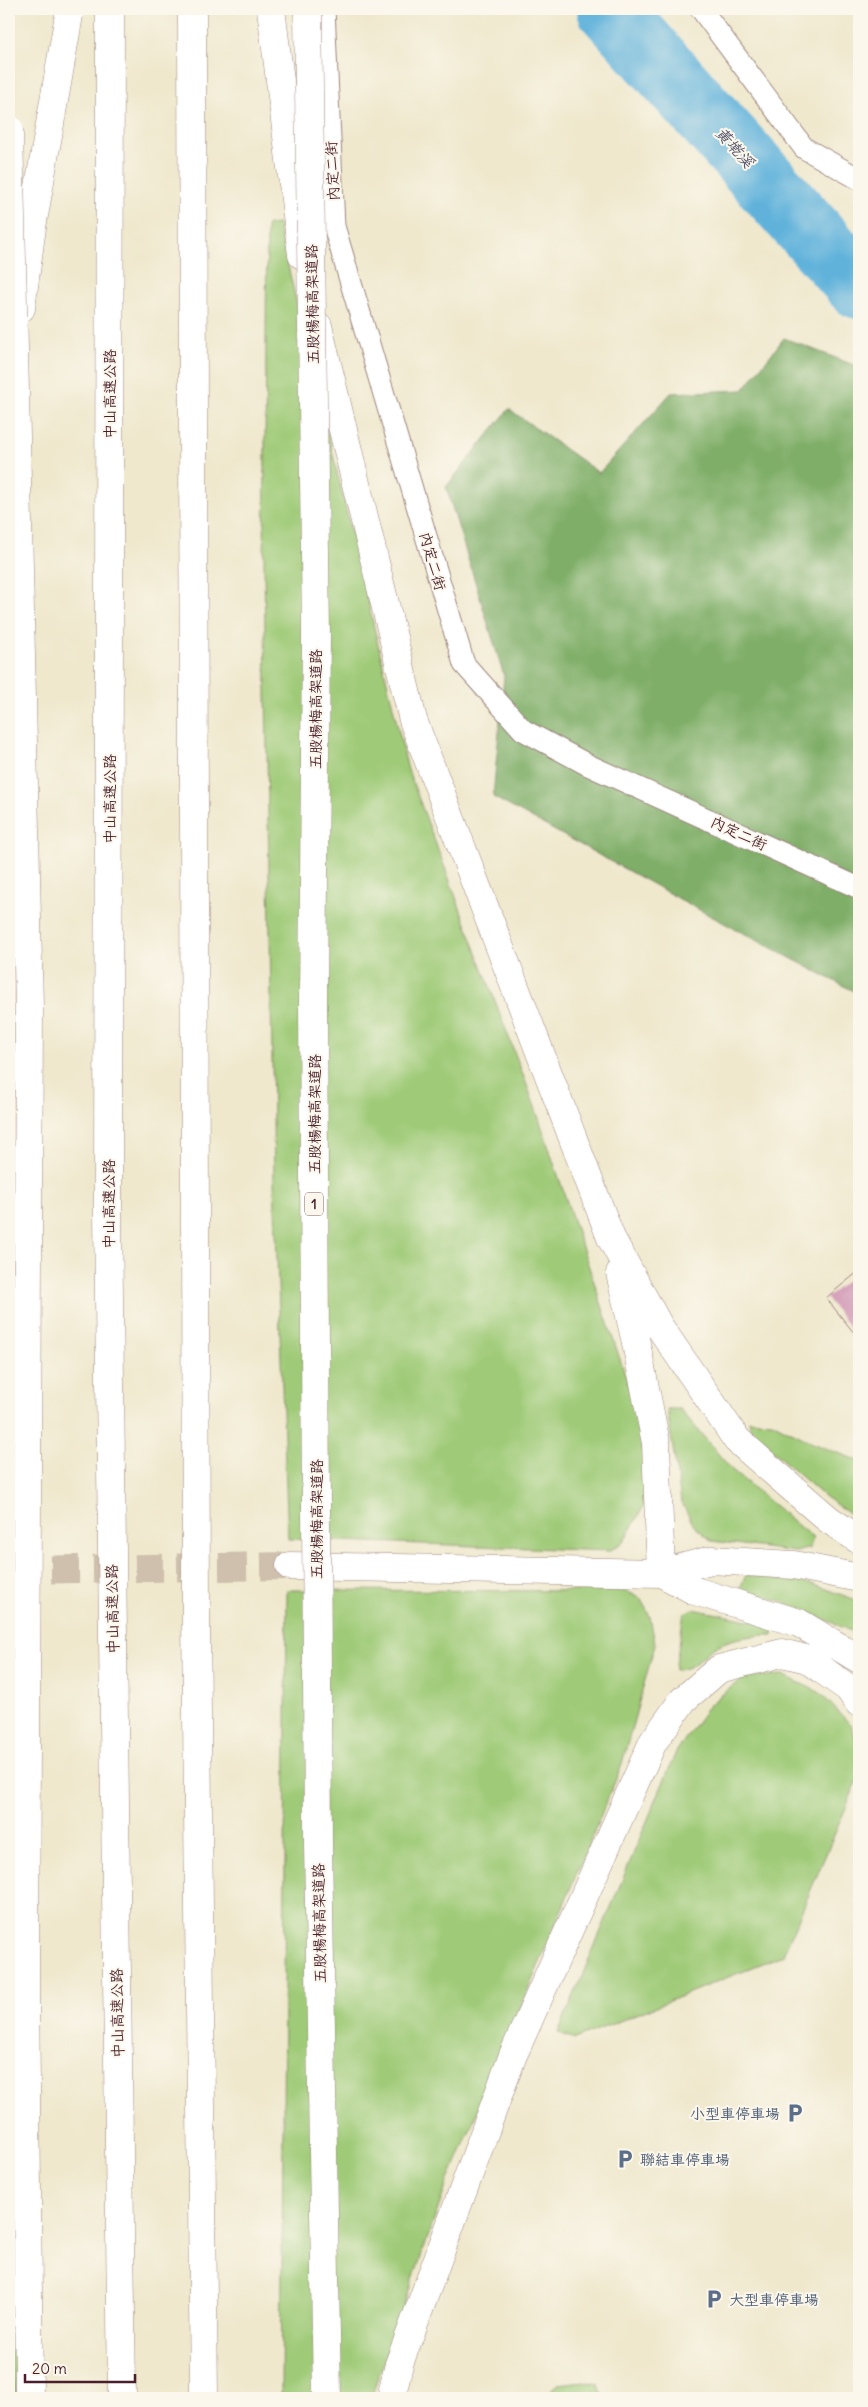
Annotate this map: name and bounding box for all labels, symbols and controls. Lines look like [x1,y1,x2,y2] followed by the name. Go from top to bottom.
[712,122,759,172] water label: 黃墘溪
[321,141,343,201] street label: 內定二街
[301,244,323,364] street label: 五股楊梅高架道路
[100,349,119,439] street label: 中山高速公路
[416,530,450,592] street label: 內定二街
[306,649,325,769] street label: 五股楊梅高架道路
[100,754,119,844] street label: 中山高速公路
[708,812,770,854] street label: 內定二街
[305,1054,324,1174] street label: 五股楊梅高架道路
[99,1159,118,1249] street label: 中山高速公路
[305,1192,323,1216] road number: 1
[307,1459,326,1579] street label: 五股楊梅高架道路
[102,1564,122,1654] street label: 中山高速公路
[308,1863,330,1983] street label: 五股楊梅高架道路
[107,1968,127,2058] street label: 中山高速公路
[784,2102,806,2124] parking icon: 小型車停車場
[690,2104,780,2123] place label: 小型車停車場
[614,2148,636,2170] parking icon: 聯結車停車場
[640,2150,730,2169] place label: 聯結車停車場
[703,2288,725,2310] parking icon: 大型車停車場
[729,2290,819,2309] place label: 大型車停車場
[25,2352,135,2384] scale bar
[32,2359,67,2378] text: 20 m

